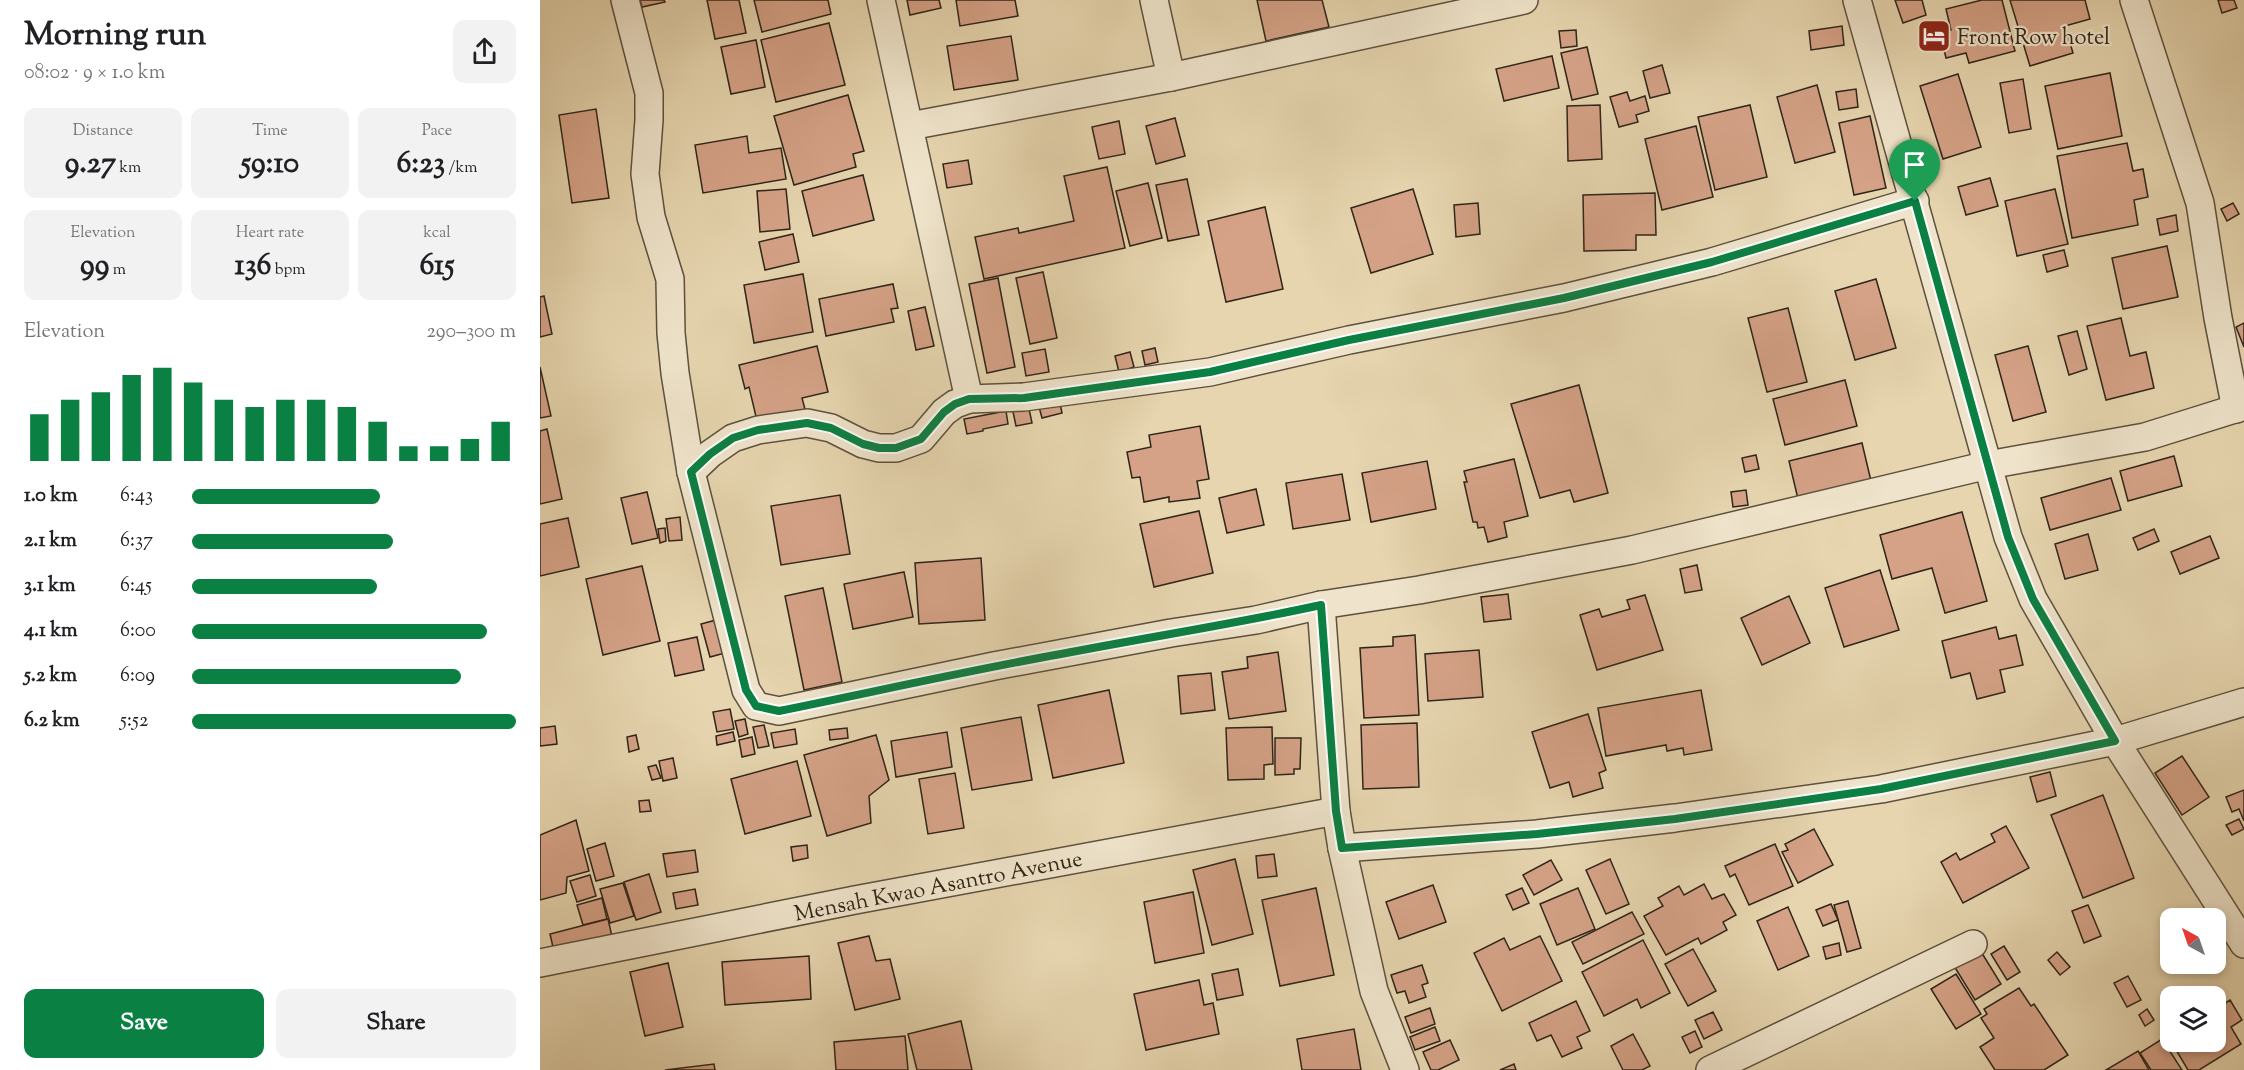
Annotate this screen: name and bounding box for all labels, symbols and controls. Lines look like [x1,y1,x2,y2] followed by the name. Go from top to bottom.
[24,12,206,60] text: Morning run
[1916,18,1952,54] hotel icon: Front Row hotel
[453,20,516,83] button: share
[1957,23,2110,55] place label: Front Row hotel
[24,59,165,88] text: 08:02 · 9 × 1.0 km
[73,120,133,143] text: Distance
[252,120,288,143] text: Time
[422,120,452,143] text: Pace
[1889,139,1940,201] pin
[65,143,116,186] text: 9.27
[241,143,299,186] text: 59:10
[397,143,445,186] text: 6:23
[1898,148,1931,181] icon: arrive
[116,157,141,180] text: km
[445,157,477,180] text: /km
[71,222,135,245] text: Elevation
[236,222,304,245] text: Heart rate
[423,222,451,245] text: kcal
[80,245,109,288] text: 99
[234,245,271,288] text: 136
[419,245,455,288] text: 615
[109,259,126,282] text: m
[271,259,306,282] text: bpm
[24,318,105,347] text: Elevation
[426,318,516,347] text: 290–300 m
[24,482,78,511] text: 1.0 km
[120,482,153,511] text: 6:43
[24,527,77,556] text: 2.1 km
[120,527,153,556] text: 6:37
[24,572,76,601] text: 3.1 km
[120,572,152,601] text: 6:45
[24,617,78,646] text: 4.1 km
[120,617,156,646] text: 6:00
[24,662,77,691] text: 5.2 km
[120,662,155,691] text: 6:09
[24,707,80,736] text: 6.2 km
[120,707,148,736] text: 5:52
[792,844,1085,932] street label: Mensah Kwao Asantro Avenue
[2160,908,2226,974] north arrow
[2160,908,2226,1052] map controls
[2160,986,2226,1052] button: layers
[24,989,264,1058] button: Save
[276,989,516,1058] button: Share

